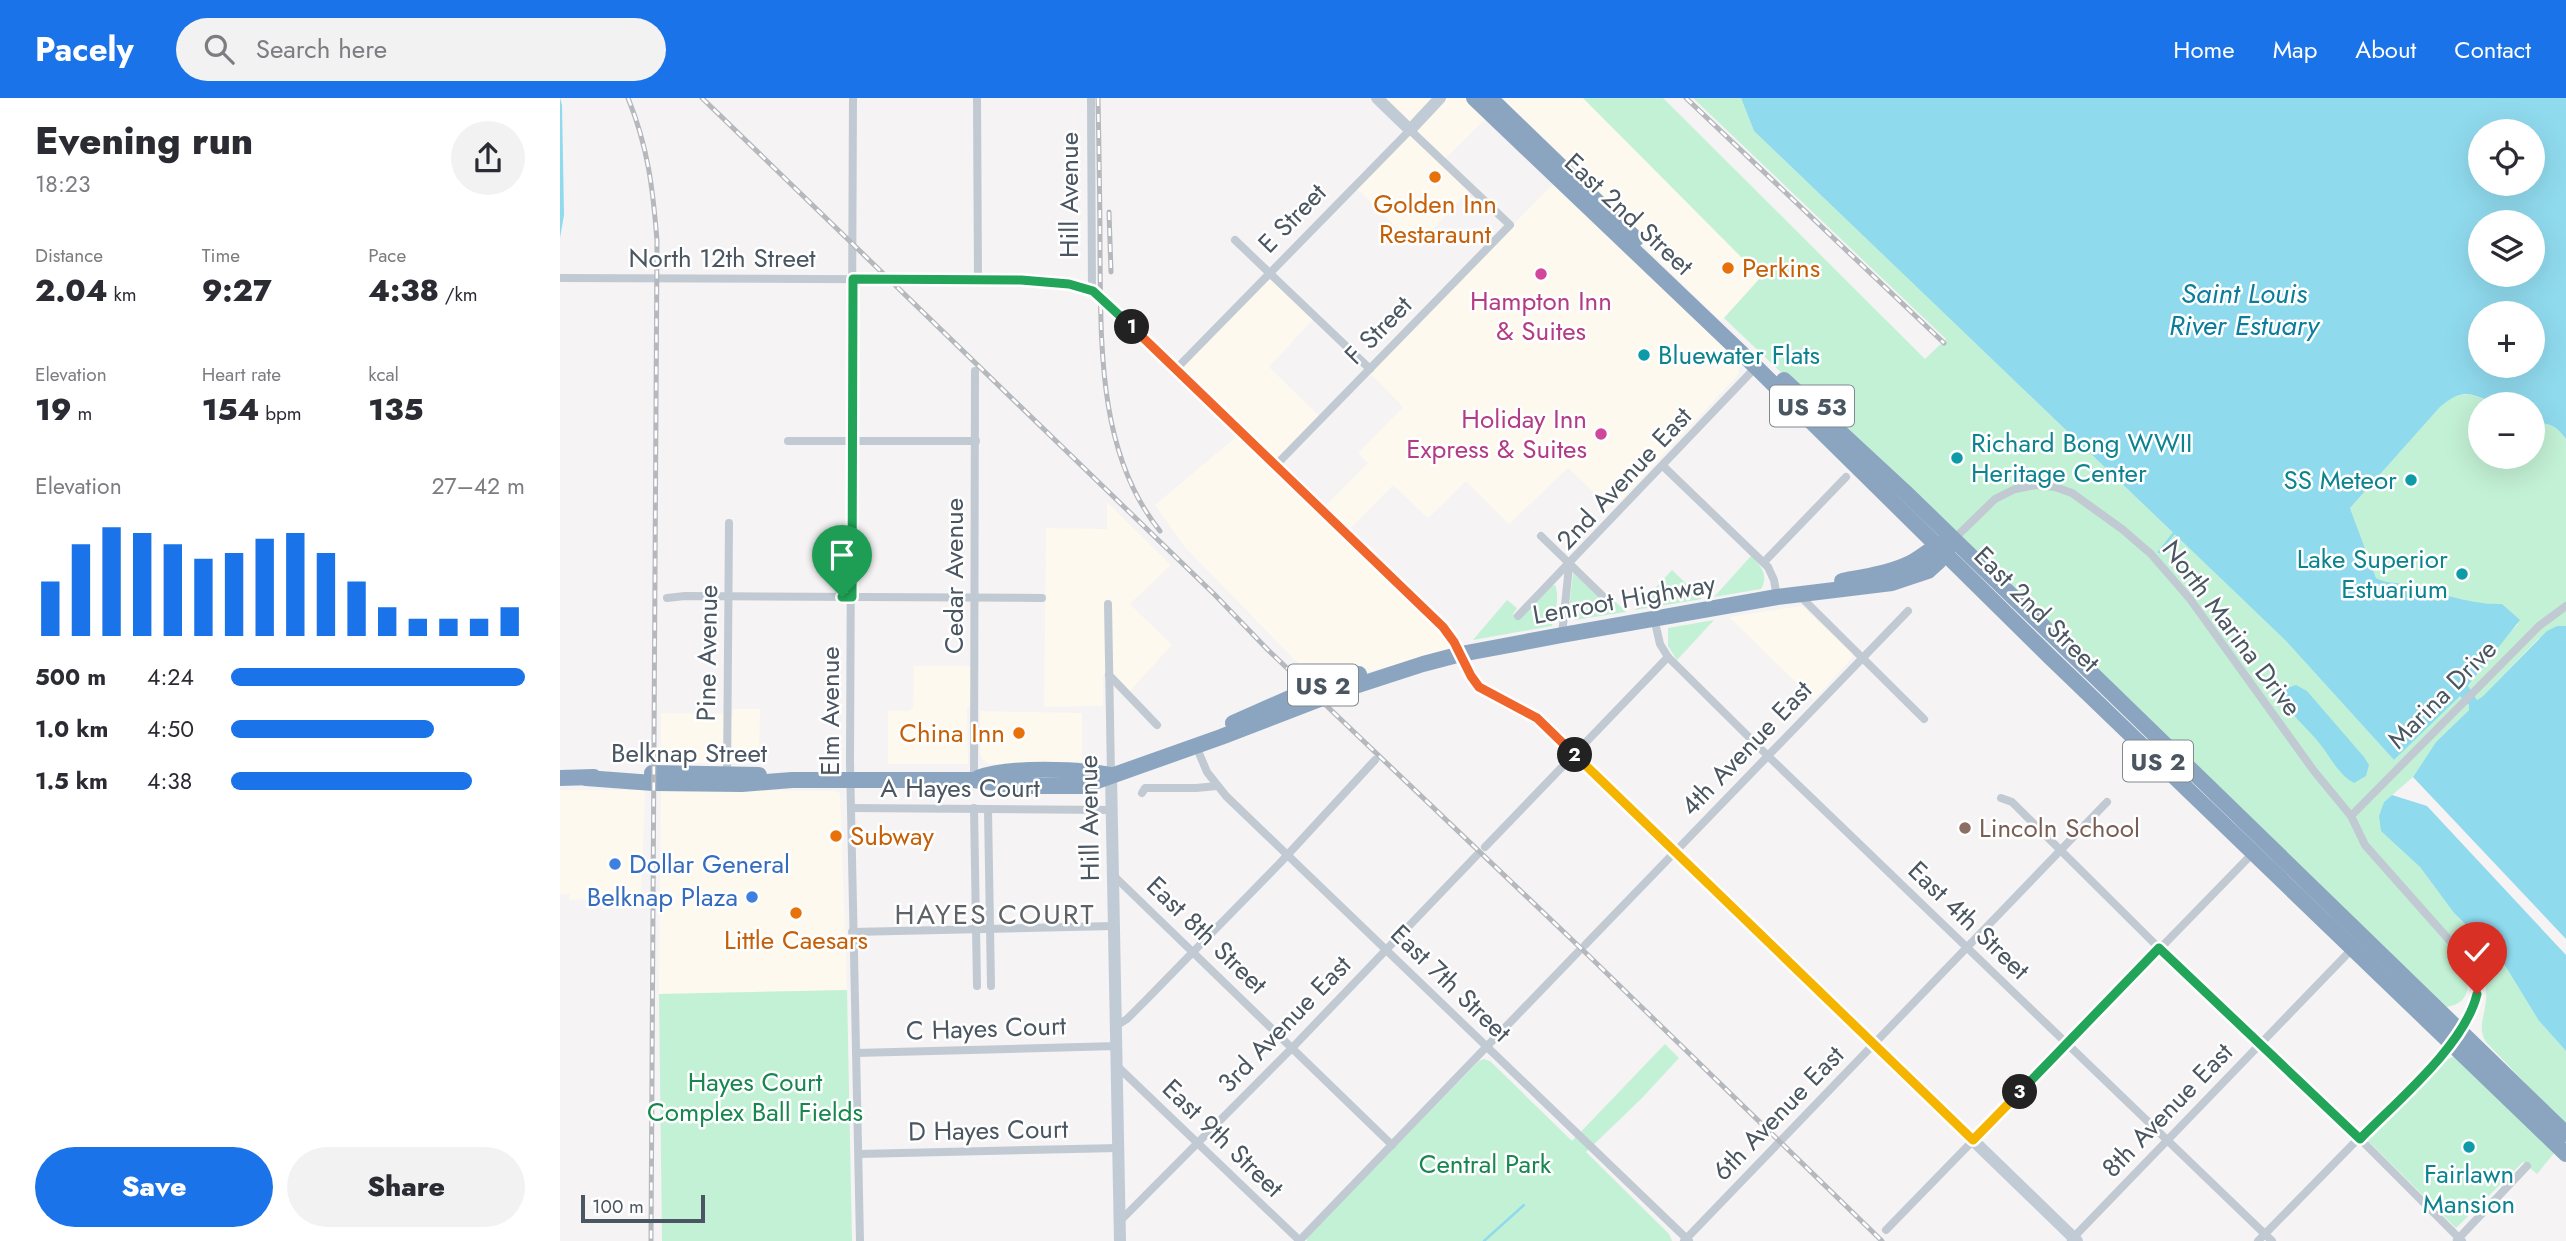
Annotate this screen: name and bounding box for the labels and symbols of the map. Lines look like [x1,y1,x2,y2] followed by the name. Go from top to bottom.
[1050,132,1088,258] street label: Hill Avenue
[1556,144,1703,284] street label: East 2nd Street
[1427,169,1443,185] marker: Golden Inn Restaraunt
[1249,174,1335,261] street label: E Street
[1373,185,1497,253] place label: Golden Inn Restaraunt
[628,239,816,277] street label: North 12th Street
[1742,249,1820,287] place label: Perkins
[1720,260,1736,276] marker: Perkins
[1533,266,1549,282] marker: Hampton Inn & Suites
[2169,273,2321,346] water label: Saint Louis River Estuary
[1470,282,1612,350] place label: Hampton Inn & Suites
[1336,286,1421,373] street label: F Street
[1114,310,1150,344] pin: 1
[1658,336,1820,374] place label: Bluewater Flats
[1636,347,1652,363] marker: Bluewater Flats
[1770,386,1854,426] road number: US 53
[1548,397,1701,558] street label: 2nd Avenue East
[1406,400,1587,468] place label: Holiday Inn Express & Suites
[1971,424,2192,492] place label: Richard Bong WWII Heritage Center
[1593,426,1609,442] marker: Holiday Inn Express & Suites
[1949,450,1965,466] marker: Richard Bong WWII Heritage Center
[2284,461,2397,499] place label: SS Meteor
[2403,472,2419,488] marker: SS Meteor
[935,498,973,654] street label: Cedar Avenue
[812,525,872,597] pin
[2153,532,2311,724] street label: North Marina Drive
[1965,537,2109,681] street label: East 2nd Street
[2297,540,2448,608] place label: Lake Superior Estuarium
[1530,564,1719,634] street label: Lenroot Highway
[2454,566,2470,582] marker: Lake Superior Estuarium
[687,584,727,722] street label: Pine Avenue
[2379,631,2505,757] street label: Marina Drive
[811,646,849,776] street label: Elm Avenue
[1288,664,1358,706] road number: US 2
[1671,671,1821,824] street label: 4th Avenue East
[899,714,1005,752] place label: China Inn
[1011,725,1027,741] marker: China Inn
[611,734,768,772] street label: Belknap Street
[1558,738,1592,772] pin: 2
[2123,740,2193,782] road number: US 2
[1069,755,1109,881] street label: Hill Avenue
[880,769,1040,807] street label: A Hayes Court
[1979,809,2140,847] place label: Lincoln School
[850,817,934,855] place label: Subway
[1957,820,1973,836] marker: Lincoln School
[828,828,844,844] marker: Subway
[629,845,790,883] place label: Dollar General
[1900,852,2039,988] street label: East 4th Street
[607,856,623,872] marker: Dollar General
[1138,867,1277,1003] street label: East 8th Street
[587,878,738,916] place label: Belknap Plaza
[744,889,760,905] marker: Belknap Plaza
[895,894,1095,935] district label: HAYES COURT
[788,905,804,921] marker: Little Caesars
[1382,916,1520,1051] street label: East 7th Street
[724,921,868,959] place label: Little Caesars
[2447,922,2507,994] pin
[1208,946,1360,1101] street label: 3rd Avenue East
[905,1006,1067,1050] street label: C Hayes Court
[2093,1034,2242,1186] street label: 8th Avenue East
[1704,1036,1853,1189] street label: 6th Avenue East
[647,1063,863,1131] park label: Hayes Court Complex Ball Fields
[1154,1070,1293,1206] street label: East 9th Street
[2002,1074,2038,1110] pin: 3
[908,1110,1069,1150] street label: D Hayes Court
[2461,1139,2477,1155] marker: Fairlawn Mansion
[1419,1145,1552,1183] park label: Central Park
[2423,1155,2515,1223] place label: Fairlawn Mansion
[581,1192,705,1224] scale bar

